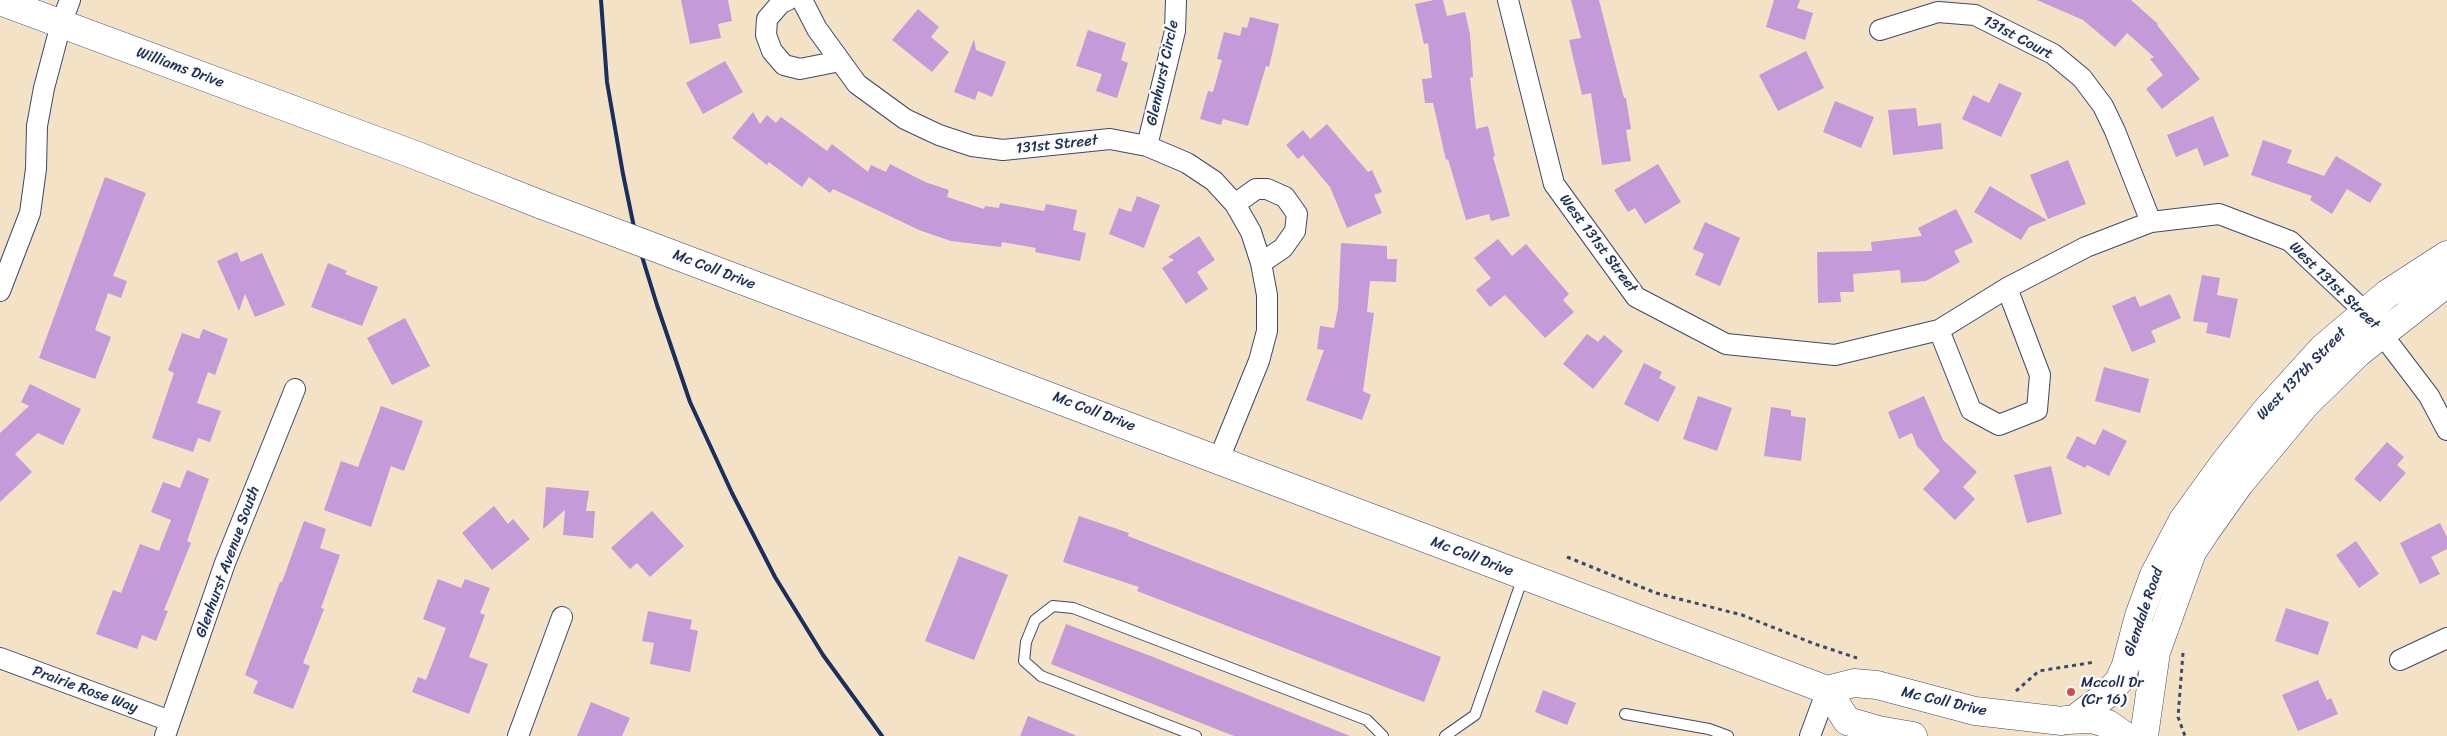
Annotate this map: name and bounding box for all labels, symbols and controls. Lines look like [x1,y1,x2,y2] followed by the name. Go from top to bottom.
[1980,12,2056,64] street label: 131st Court
[1143,19,1183,127] street label: Glenhurst Circle
[134,44,226,92] street label: Williams Drive
[1015,132,1099,158] street label: 131st Street
[1555,191,1641,297] street label: West 131st Street
[2285,238,2383,334] street label: West 131st Street
[670,246,758,294] street label: Mc Coll Drive
[2253,324,2351,424] street label: West 137th Street
[1050,388,1138,436] street label: Mc Coll Drive
[192,484,264,640] street label: Glenhurst Avenue South
[1428,533,1516,581] street label: Mc Coll Drive
[2120,565,2168,659] street label: Glendale Road
[30,663,140,717] street label: Prairie Rose Way
[2081,674,2143,709] place label: Mccoll Dr (Cr 16)
[1900,683,1988,721] street label: Mc Coll Drive
[2065,686,2077,698] marker: Mccoll Dr (Cr 16)

